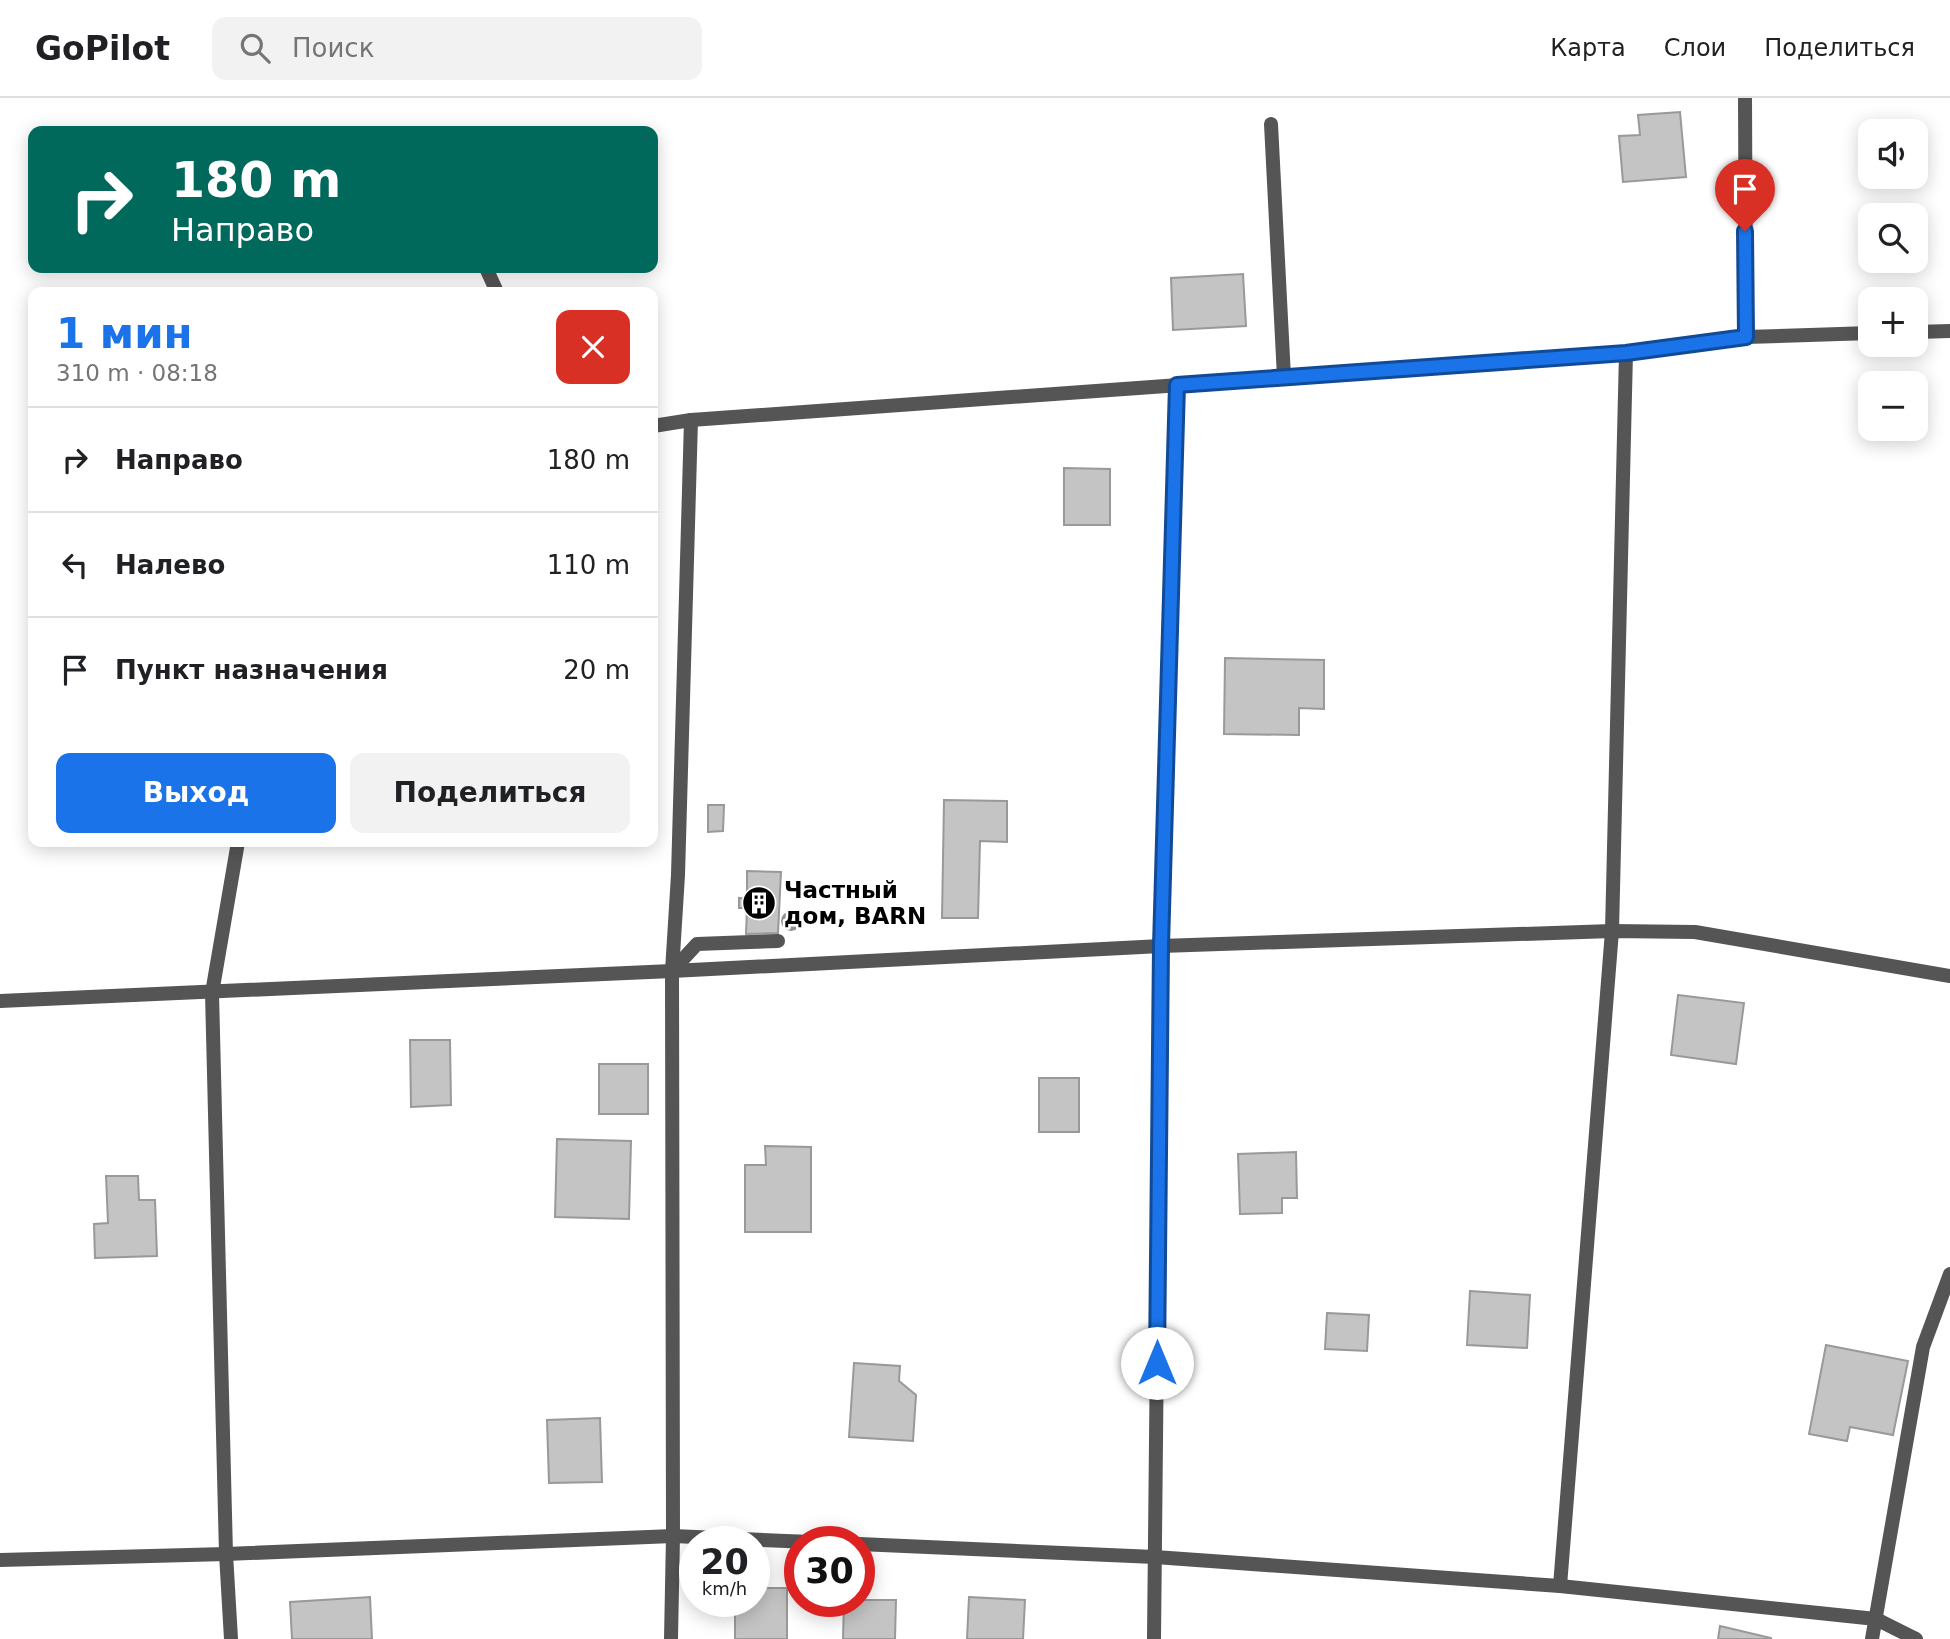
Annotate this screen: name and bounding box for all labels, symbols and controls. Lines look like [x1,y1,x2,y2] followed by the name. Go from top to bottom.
[212,17,702,80] search box
[35,29,170,68] text: GoPilot
[236,29,274,67] icon: search
[292,33,374,63] text: Поиск
[1550,34,1626,62] text: Карта
[1664,34,1726,62] text: Слои
[1764,34,1915,62] text: Поделиться
[1858,119,1928,441] map controls
[1858,119,1928,189] button: sound
[171,152,341,209] text: 180 m
[56,154,147,245] icon: right
[1715,159,1775,231] pin
[1726,170,1764,208] icon: arrive
[1858,203,1928,273] button: search
[171,211,314,249] text: Направо
[1858,287,1928,357] button: +
[56,309,193,358] text: 1 мин
[556,310,630,384] button: close
[56,360,218,386] text: 310 m · 08:18
[1858,371,1928,441] button: −
[56,441,94,479] icon: right
[115,445,243,475] text: Направо
[547,445,630,475] text: 180 m
[56,546,94,584] icon: left
[115,550,225,580] text: Налево
[547,550,630,580] text: 110 m
[56,651,94,689] icon: arrive
[115,655,388,685] text: Пункт назначения
[563,655,630,685] text: 20 m
[56,753,336,833] button: Выход
[350,753,630,833] button: Поделиться
[784,877,926,929] place label: Частный дом, BARN
[740,884,778,922] building icon: Частный дом, BARN
[1120,1326,1194,1400] position arrow
[784,1526,875,1617] speed limit sign: 30
[700,1542,749,1582] text: 20
[702,1578,747,1599] text: km/h

